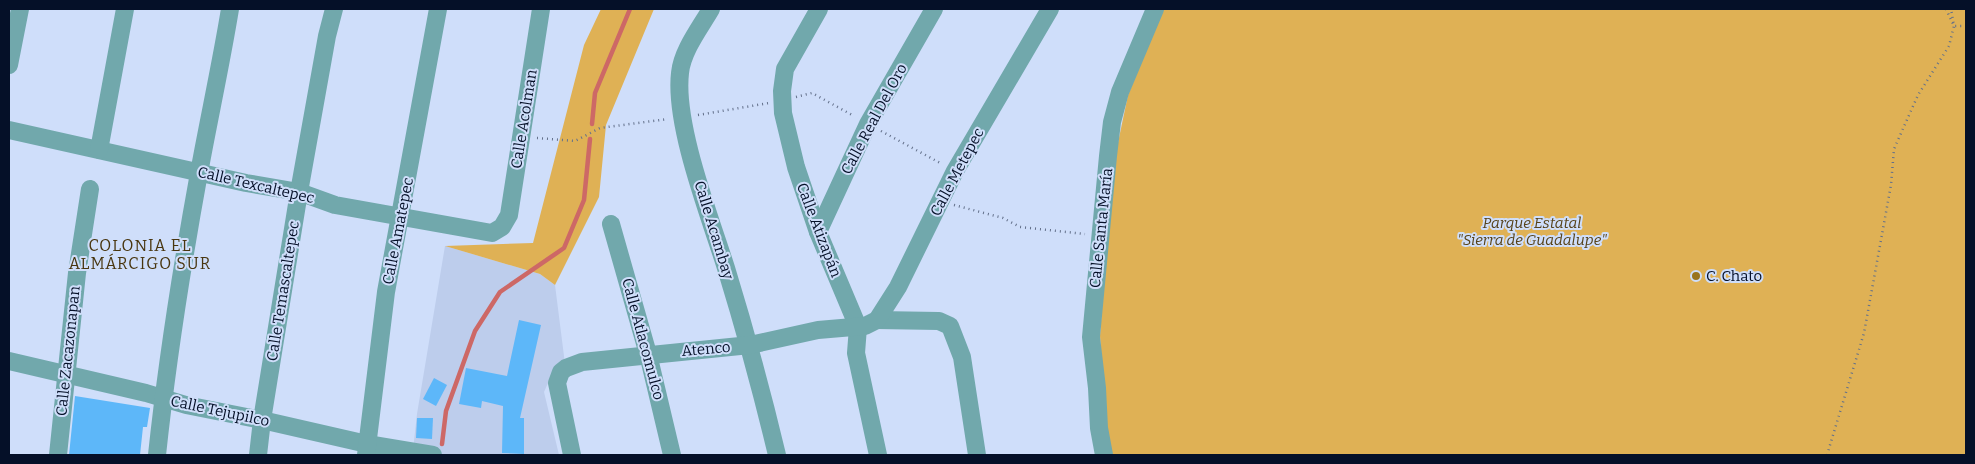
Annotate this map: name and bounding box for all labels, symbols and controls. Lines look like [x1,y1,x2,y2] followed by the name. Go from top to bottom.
[837,61,911,177] street label: Calle Real Del Oro
[507,68,541,170] street label: Calle Acolman
[926,125,988,219] street label: Calle Metepec
[196,163,316,207] street label: Calle Texcaltepec
[1086,167,1116,289] street label: Calle Santa María
[379,176,417,286] street label: Calle Amatepec
[690,179,738,281] street label: Calle Acambay
[793,180,845,280] street label: Calle Atizapán
[1457,214,1607,249] park label: Parque Estatal "Sierra de Guadalupe"
[263,219,303,362] street label: Calle Temascaltepec
[69,236,211,273] district label: COLONIA EL ALMÁRCIGO SUR
[1706,267,1762,285] place label: C. Chato
[1690,270,1702,282] marker: C. Chato
[618,276,668,402] street label: Calle Atlacomulco
[52,285,84,417] street label: Calle Zacazonapan
[681,338,731,360] street label: Atenco
[169,392,271,430] street label: Calle Tejupilco

